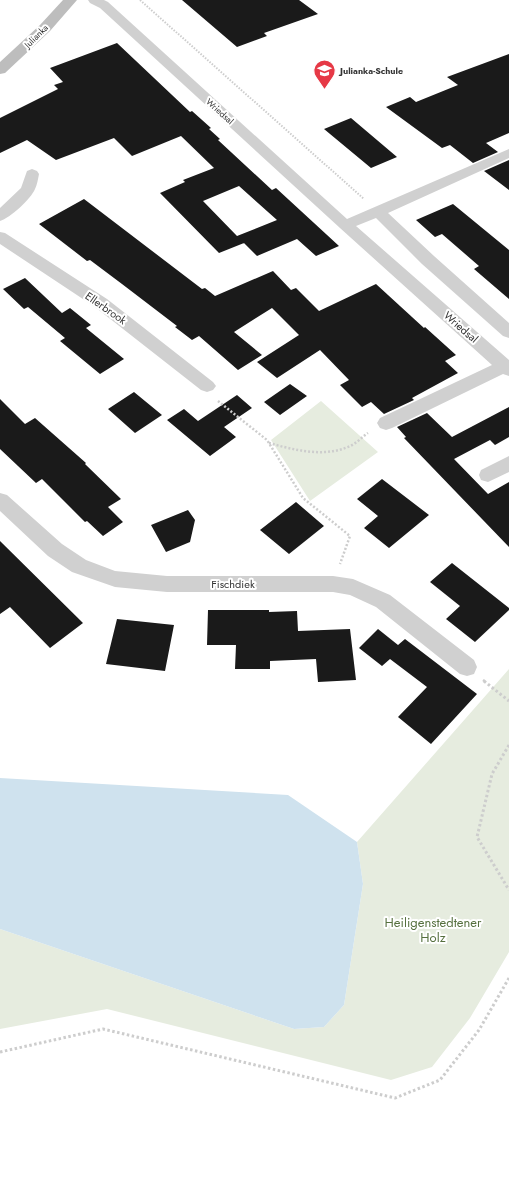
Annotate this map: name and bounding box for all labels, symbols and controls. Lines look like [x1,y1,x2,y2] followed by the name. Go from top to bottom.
[20,21,51,51] street label: Julianka
[311,57,337,90] school or university icon: Julianka-Schule
[338,64,403,77] place label: Julianka-Schule
[203,95,237,127] street label: Wriedsal
[82,288,130,328] street label: Ellerbrook
[440,308,482,346] street label: Wriedsal
[211,576,255,592] street label: Fischdiek
[385,913,482,947] park label: Heiligenstedtener Holz

